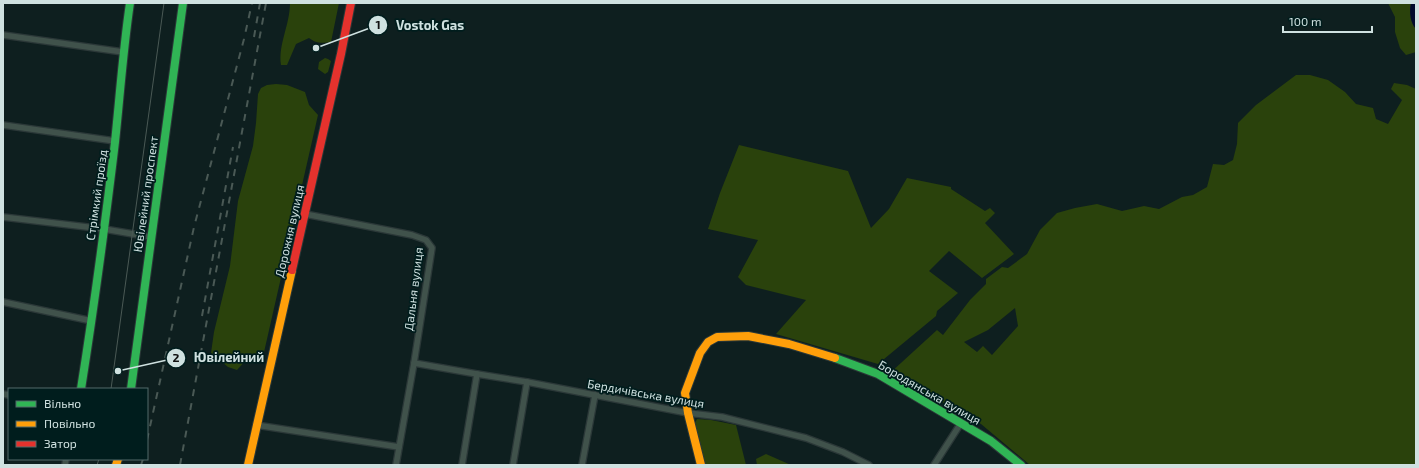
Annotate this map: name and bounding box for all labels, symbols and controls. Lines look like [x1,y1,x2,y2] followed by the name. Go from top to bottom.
[1283,8,1372,34] scale bar
[368,13,472,38] callout: Vostok Gas
[1289,14,1321,28] text: 100 m
[375,17,381,31] text: 1
[396,17,464,33] text: Vostok Gas
[130,135,160,253] street label: Ювілейний проспект
[83,149,109,241] street label: Стрімкий проїзд
[272,183,307,279] street label: Дорожня вулиця
[401,246,426,332] street label: Дальня вулиця
[166,345,272,370] callout: Ювілейний
[194,349,264,365] text: Ювілейний
[173,350,180,364] text: 2
[876,357,984,428] street label: Бородянська вулиця
[586,376,706,411] street label: Бердичівська вулиця
[8,388,148,460] legend
[44,396,81,410] text: Вільно
[44,416,95,430] text: Повільно
[44,436,77,450] text: Затор

